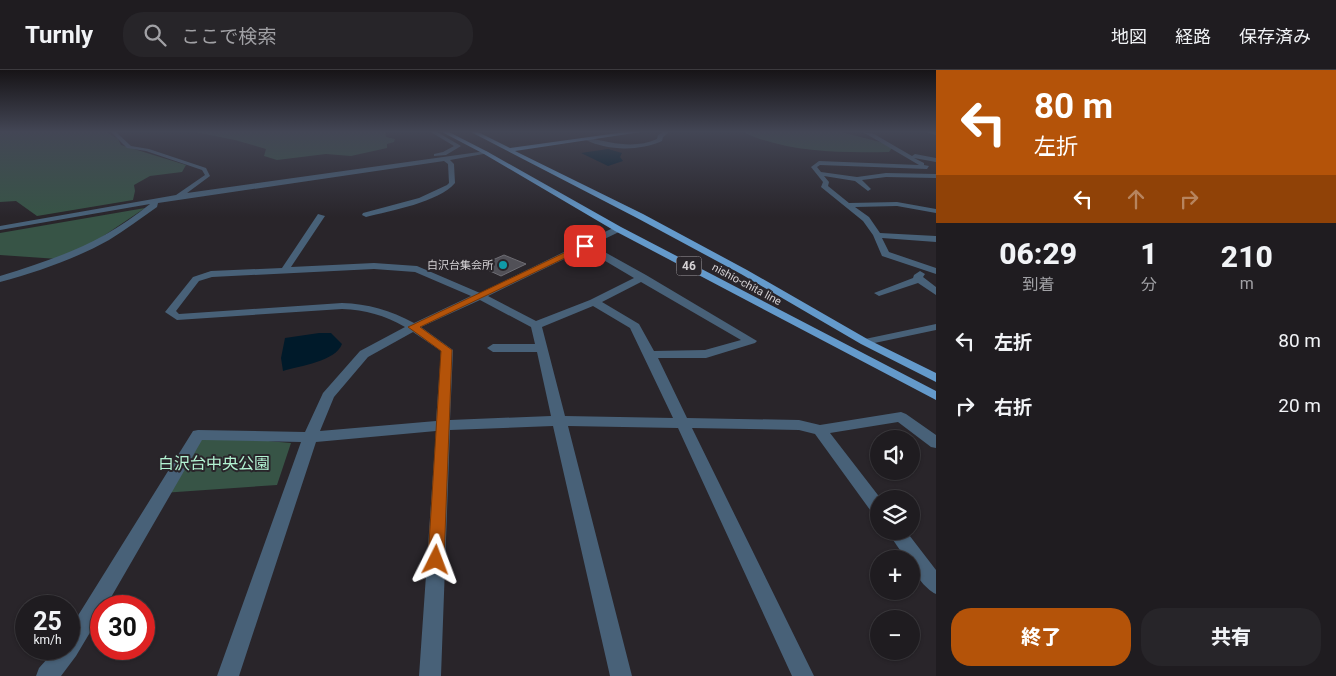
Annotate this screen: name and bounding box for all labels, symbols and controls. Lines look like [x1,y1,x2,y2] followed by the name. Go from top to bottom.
[123,12,473,57] search box
[25,21,93,49] text: Turnly
[141,21,169,49] icon: search
[181,25,276,48] text: ここで検索
[1111,26,1147,47] text: 地図
[1175,26,1211,47] text: 経路
[1239,26,1311,47] text: 保存済み
[1034,86,1113,127] text: 80 m
[951,90,1016,155] icon: left
[1034,134,1078,159] text: 左折
[1069,185,1097,213] icon: left
[1122,185,1150,213] icon: ahead
[1175,185,1203,213] icon: right
[564,225,606,267] pin
[571,232,599,260] icon: arrive
[999,236,1077,271] text: 06:29
[1140,236,1158,271] text: 1
[1221,239,1273,274] text: 210
[676,257,702,276] road number: 46
[427,259,494,272] place label: 白沢台集会所
[497,259,509,271] marker: 白沢台集会所
[710,261,784,308] street label: nishio-chita line
[1240,274,1254,293] text: m
[1022,275,1054,294] text: 到着
[1141,275,1157,294] text: 分
[951,327,979,355] icon: left
[1278,329,1321,352] text: 80 m
[994,331,1032,354] text: 左折
[951,392,979,420] icon: right
[1278,394,1321,417] text: 20 m
[994,396,1032,419] text: 右折
[870,430,920,660] map controls
[870,430,920,480] button: sound
[158,454,270,473] park label: 白沢台中央公園
[870,490,920,540] button: layers
[409,533,461,585] position arrow
[870,550,920,600] button: +
[90,595,155,660] speed limit sign: 30
[33,607,62,636] text: 25
[951,608,1131,666] button: 終了
[1141,608,1321,666] button: 共有
[870,610,920,660] button: −
[33,633,62,647] text: km/h

